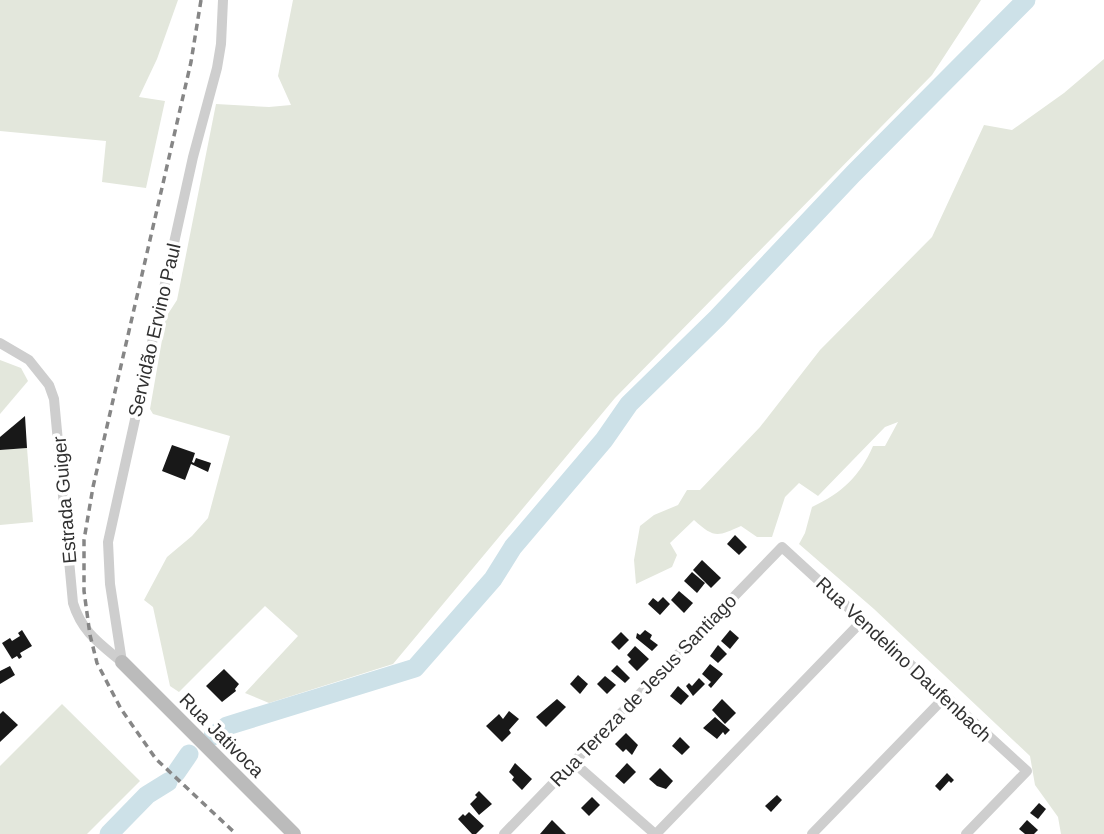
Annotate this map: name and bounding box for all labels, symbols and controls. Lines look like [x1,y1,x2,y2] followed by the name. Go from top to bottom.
[124,241,185,419] street label: Servidão Ervino Paul
[48,435,81,565] street label: Estrada Guiger
[812,573,995,746] street label: Rua Vendelino Daufenbach
[546,590,741,791] street label: Rua Tereza de Jesus Santiago
[175,689,268,782] street label: Rua Jativoca

